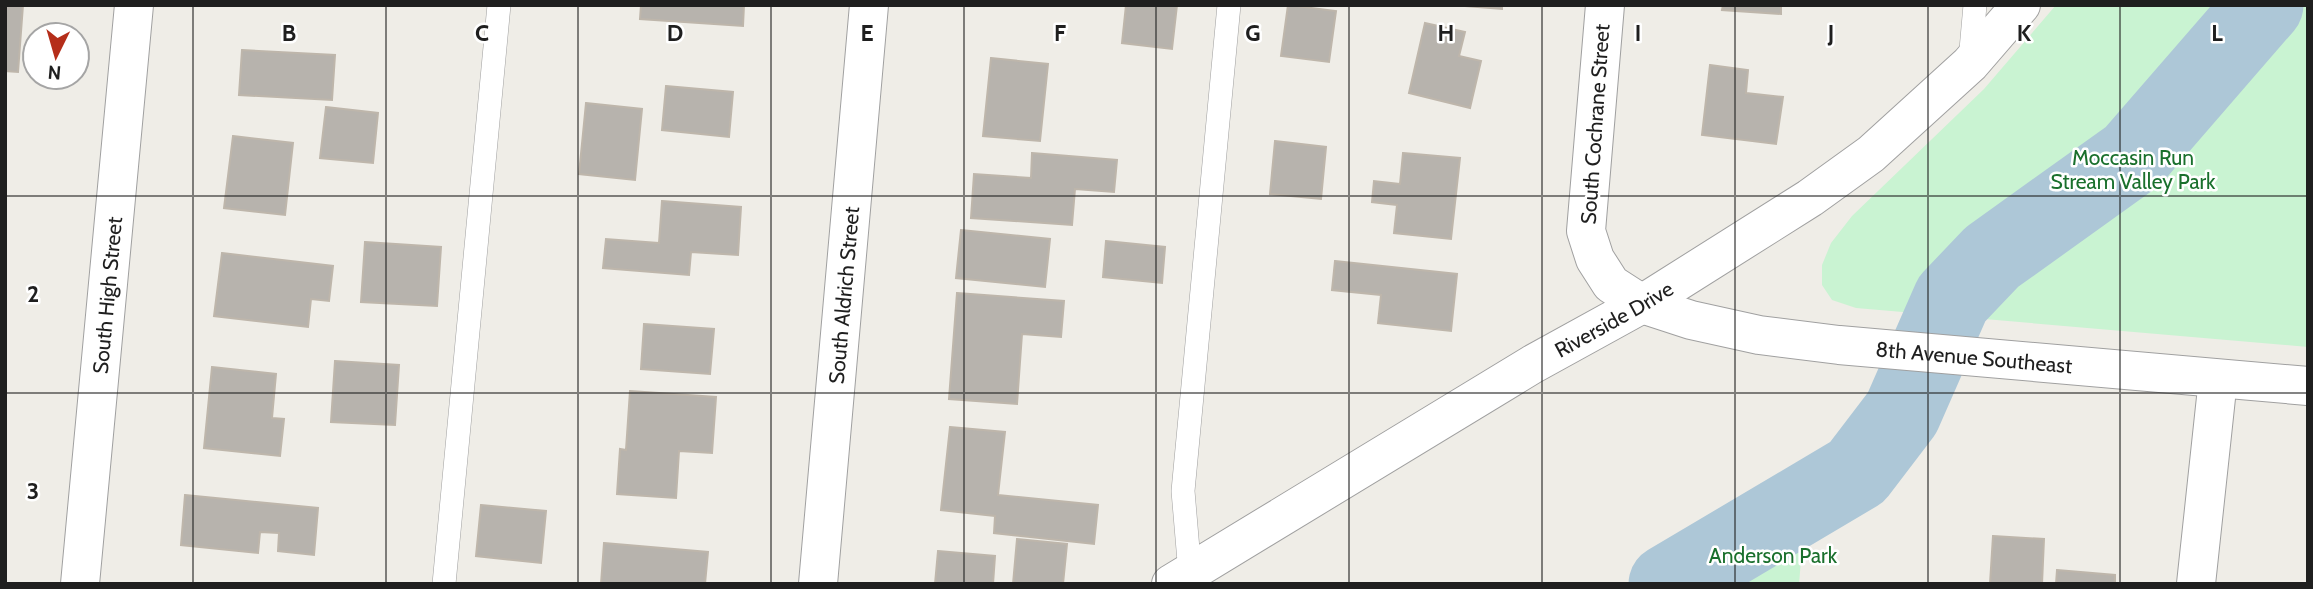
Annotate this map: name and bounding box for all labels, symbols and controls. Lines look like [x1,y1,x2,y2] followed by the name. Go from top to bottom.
[282,19,296,47] text: B
[475,19,489,47] text: C
[667,19,683,47] text: D
[860,19,874,47] text: E
[1054,19,1066,47] text: F
[1245,19,1261,47] text: G
[1438,19,1454,47] text: H
[1635,19,1641,47] text: I
[1827,19,1834,47] text: J
[2017,19,2032,47] text: K
[2211,19,2223,47] text: L
[21,21,91,91] north arrow
[1576,23,1614,225] street label: South Cochrane Street
[47,60,62,84] text: N
[2050,145,2216,194] park label: Moccasin Run Stream Valley Park
[823,205,864,385] street label: South Aldrich Street
[87,216,127,375] street label: South High Street
[1550,275,1678,362] street label: Riverside Drive
[27,280,39,308] text: 2
[1875,336,2073,378] street label: 8th Avenue Southeast
[27,477,39,505] text: 3
[1709,543,1838,568] park label: Anderson Park

